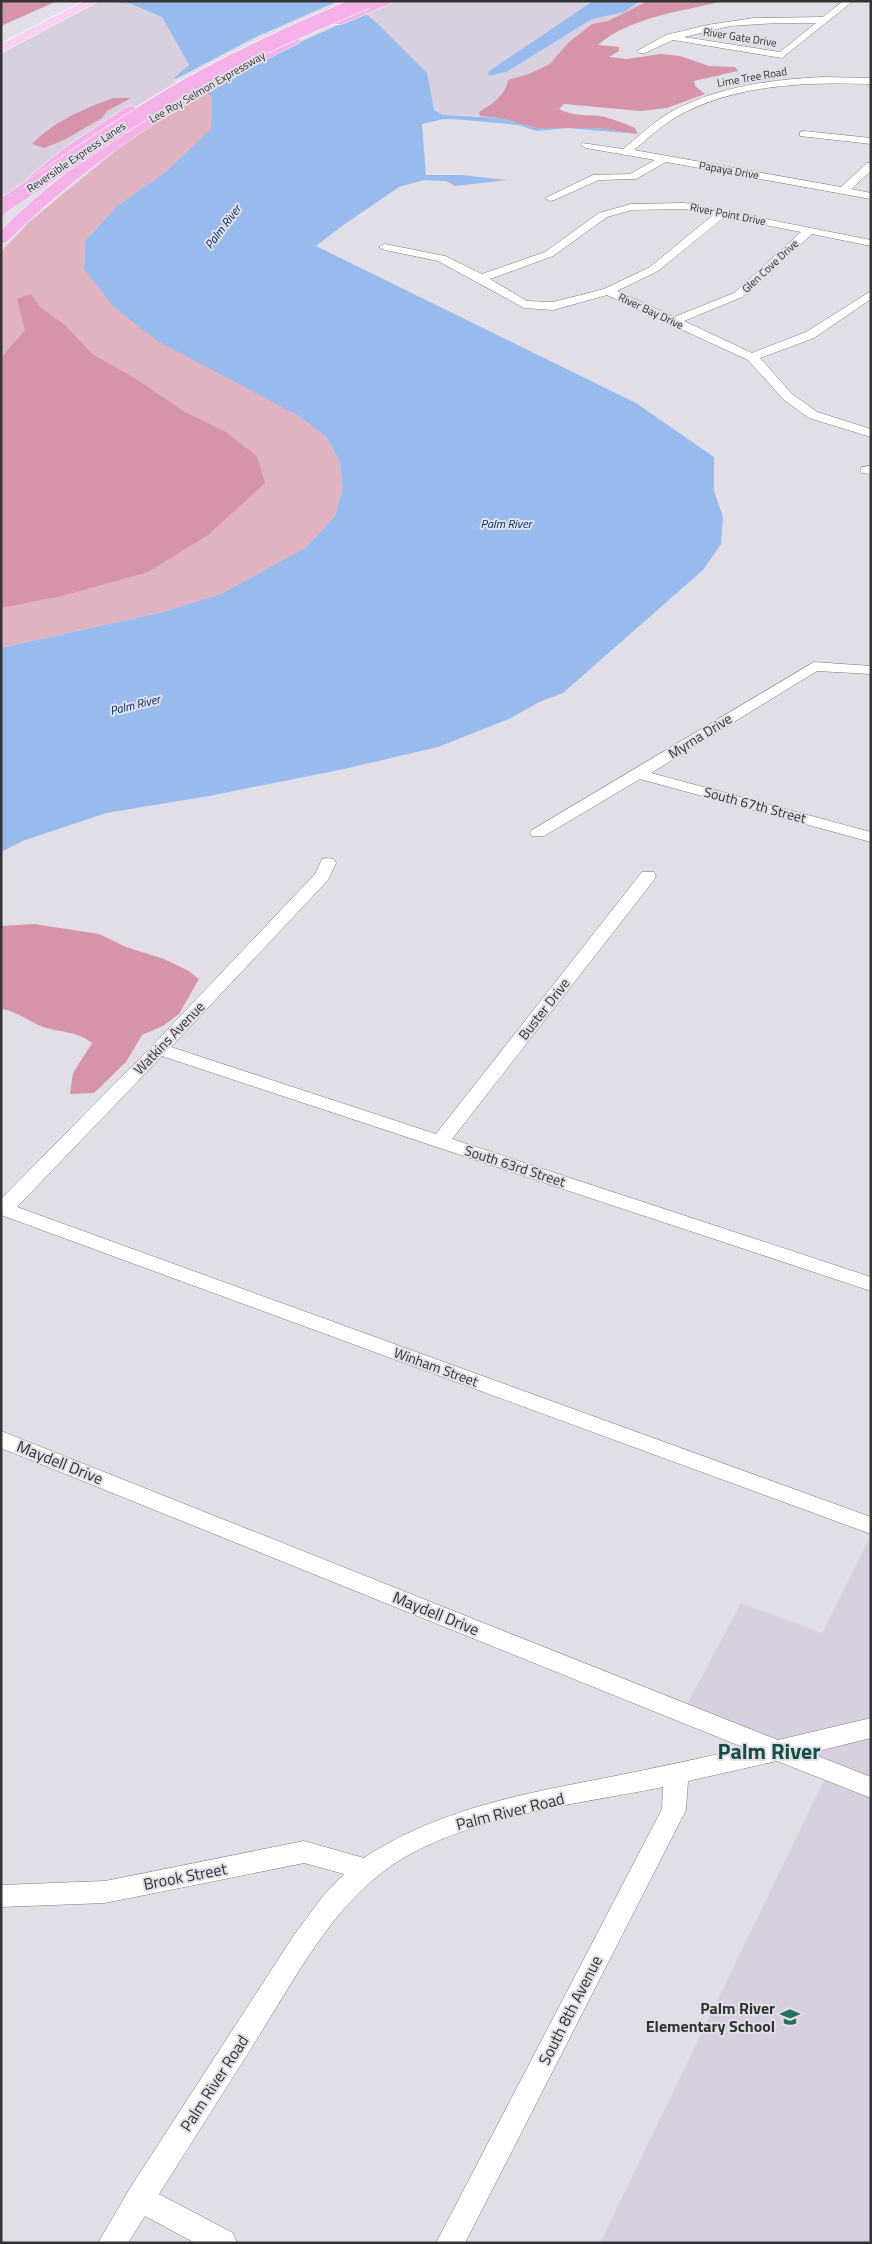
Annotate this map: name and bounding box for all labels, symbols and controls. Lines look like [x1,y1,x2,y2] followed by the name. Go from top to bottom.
[702,23,778,51] street label: River Gate Drive
[146,47,269,127] street label: Lee Roy Selmon Expressway
[716,63,788,91] street label: Lime Tree Road
[23,118,129,196] street label: Reversible Express Lanes
[698,157,761,183] street label: Papaya Drive
[200,199,247,253] water label: Palm River
[689,199,768,229] street label: River Point Drive
[738,235,802,296] street label: Glen Cove Drive
[616,289,687,333] street label: River Bay Drive
[481,514,534,533] water label: Palm River
[108,689,164,720] water label: Palm River
[664,708,736,763] street label: Myrna Drive
[702,781,809,828] street label: South 67th Street
[513,973,574,1044] street label: Buster Drive
[128,996,209,1079] street label: Watkins Avenue
[462,1139,568,1192] street label: South 63rd Street
[391,1342,481,1392] street label: Winham Street
[13,1434,107,1490] street label: Maydell Drive
[389,1585,483,1641] street label: Maydell Drive
[718,1734,820,1768] district label: Palm River
[453,1786,567,1836] street label: Palm River Road
[141,1856,229,1896] street label: Brook Street
[532,1951,608,2069] street label: South 8th Avenue
[646,1996,775,2038] place label: Palm River Elementary School
[779,2006,801,2028] school or university icon: Palm River Elementary School
[174,2030,254,2136] street label: Palm River Road

